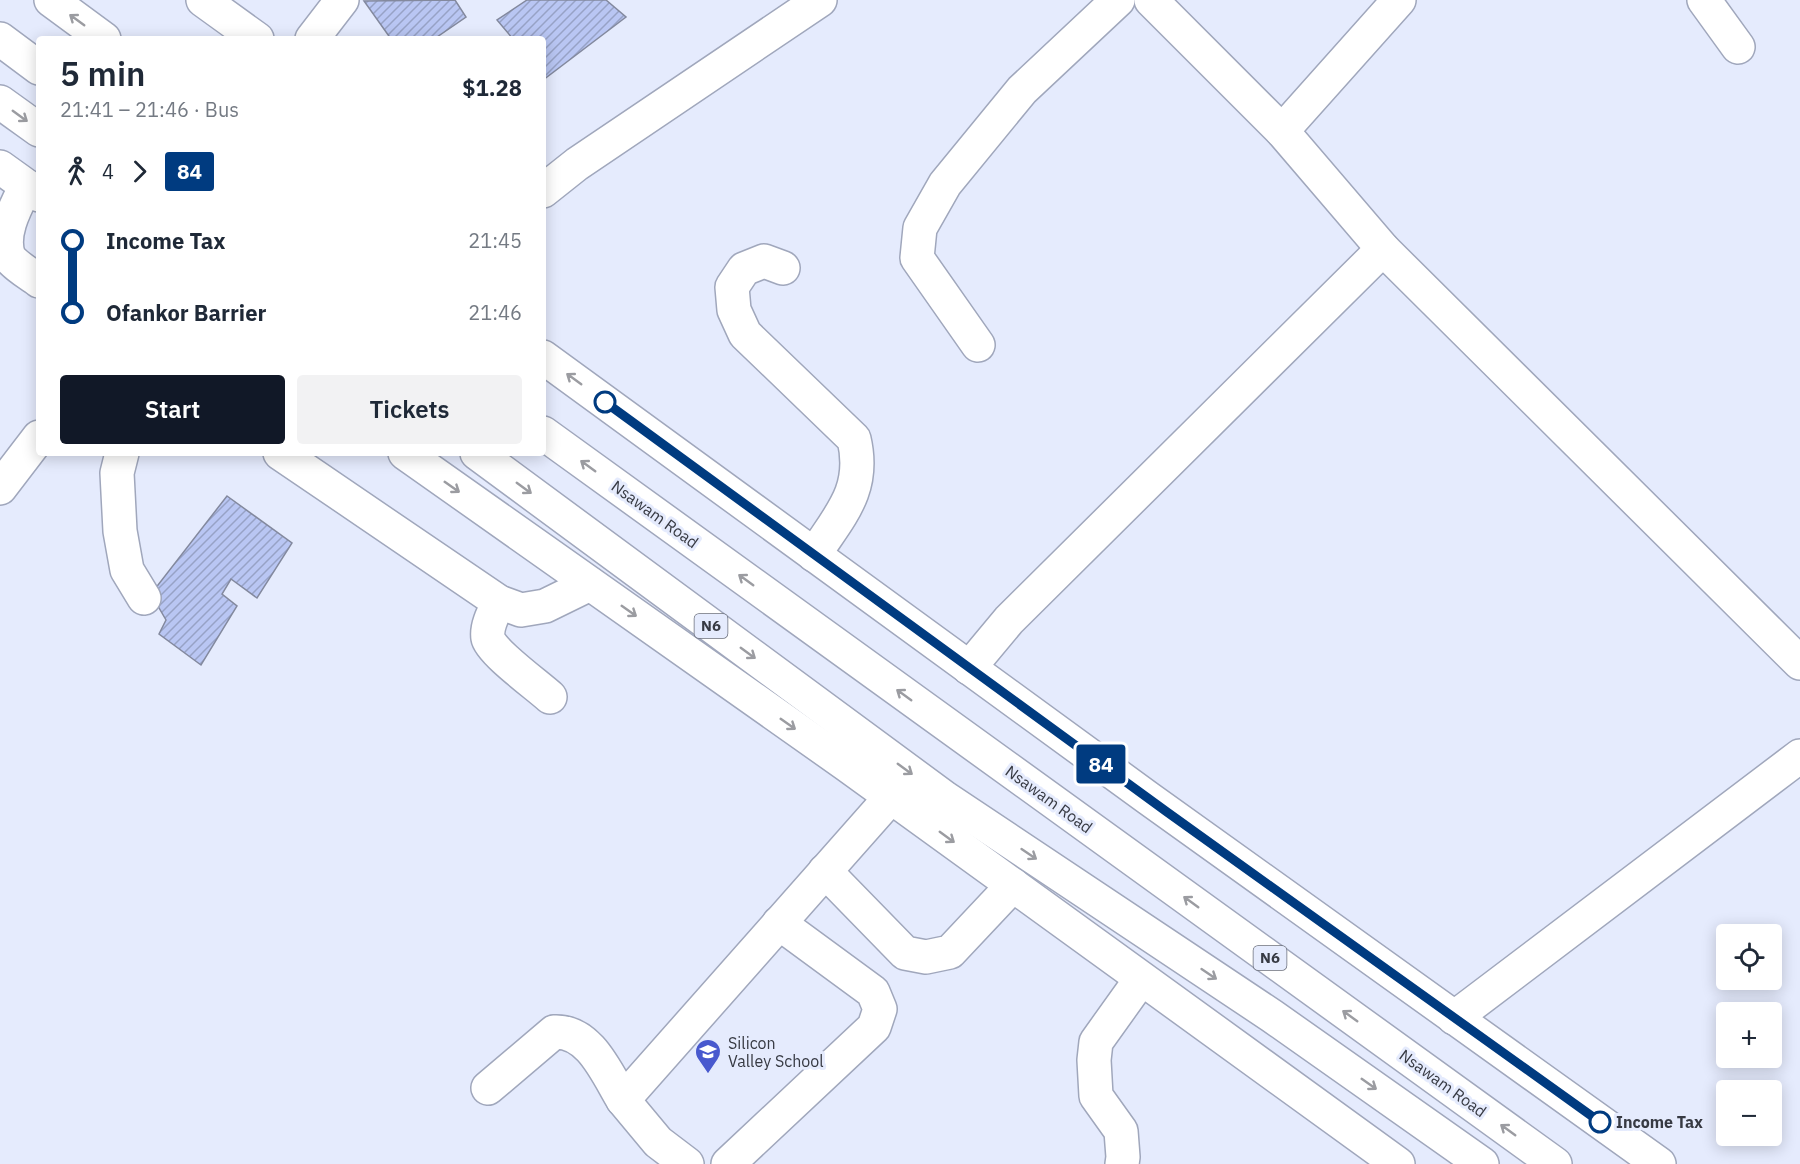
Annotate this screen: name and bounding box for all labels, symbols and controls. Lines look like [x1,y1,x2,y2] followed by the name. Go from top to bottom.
[70,13,86,26] one-way arrow
[60,52,145,95] text: 5 min
[462,73,522,102] text: $1.28
[60,96,239,123] text: 21:41 – 21:46 · Bus
[11,110,27,122] one-way arrow
[60,155,93,188] icon: walk
[123,155,156,188] icon: forward
[177,157,202,185] text: 84
[102,158,114,185] text: 4
[106,226,226,255] text: Income Tax
[468,227,522,254] text: 21:45
[106,298,266,327] text: Ofankor Barrier
[468,299,522,326] text: 21:46
[566,373,582,385] one-way arrow
[60,375,285,444] button: Start
[297,375,522,444] button: Tickets
[594,391,616,413] unlabelled marker
[580,459,596,472] one-way arrow
[608,476,702,552] street label: Nsawam Road
[444,481,460,493] one-way arrow
[515,481,531,494] one-way arrow
[738,574,754,586] one-way arrow
[620,605,637,617] one-way arrow
[694,614,728,638] road number: N6
[740,647,756,659] one-way arrow
[896,688,912,701] one-way arrow
[780,718,796,730] one-way arrow
[1074,744,1128,783] line badge: 84
[1088,750,1114,778] text: 84
[1002,761,1096,837] street label: Nsawam Road
[897,763,913,775] one-way arrow
[938,831,954,844] one-way arrow
[1020,848,1037,860] one-way arrow
[1184,896,1200,908] one-way arrow
[1716,924,1782,1146] map controls
[1716,924,1782,990] button: locate
[1254,946,1286,970] road number: N6
[1200,967,1217,980] one-way arrow
[1716,1002,1782,1068] button: +
[1342,1010,1358,1022] one-way arrow
[728,1033,824,1071] place label: Silicon Valley School
[693,1037,723,1075] school or university icon: Silicon Valley School
[1396,1045,1490,1121] street label: Nsawam Road
[1361,1078,1377,1090] one-way arrow
[1716,1080,1782,1146] button: −
[1589,1111,1611,1133] marker: Income Tax
[1616,1112,1703,1132] place label: Income Tax
[1500,1124,1516,1136] one-way arrow

